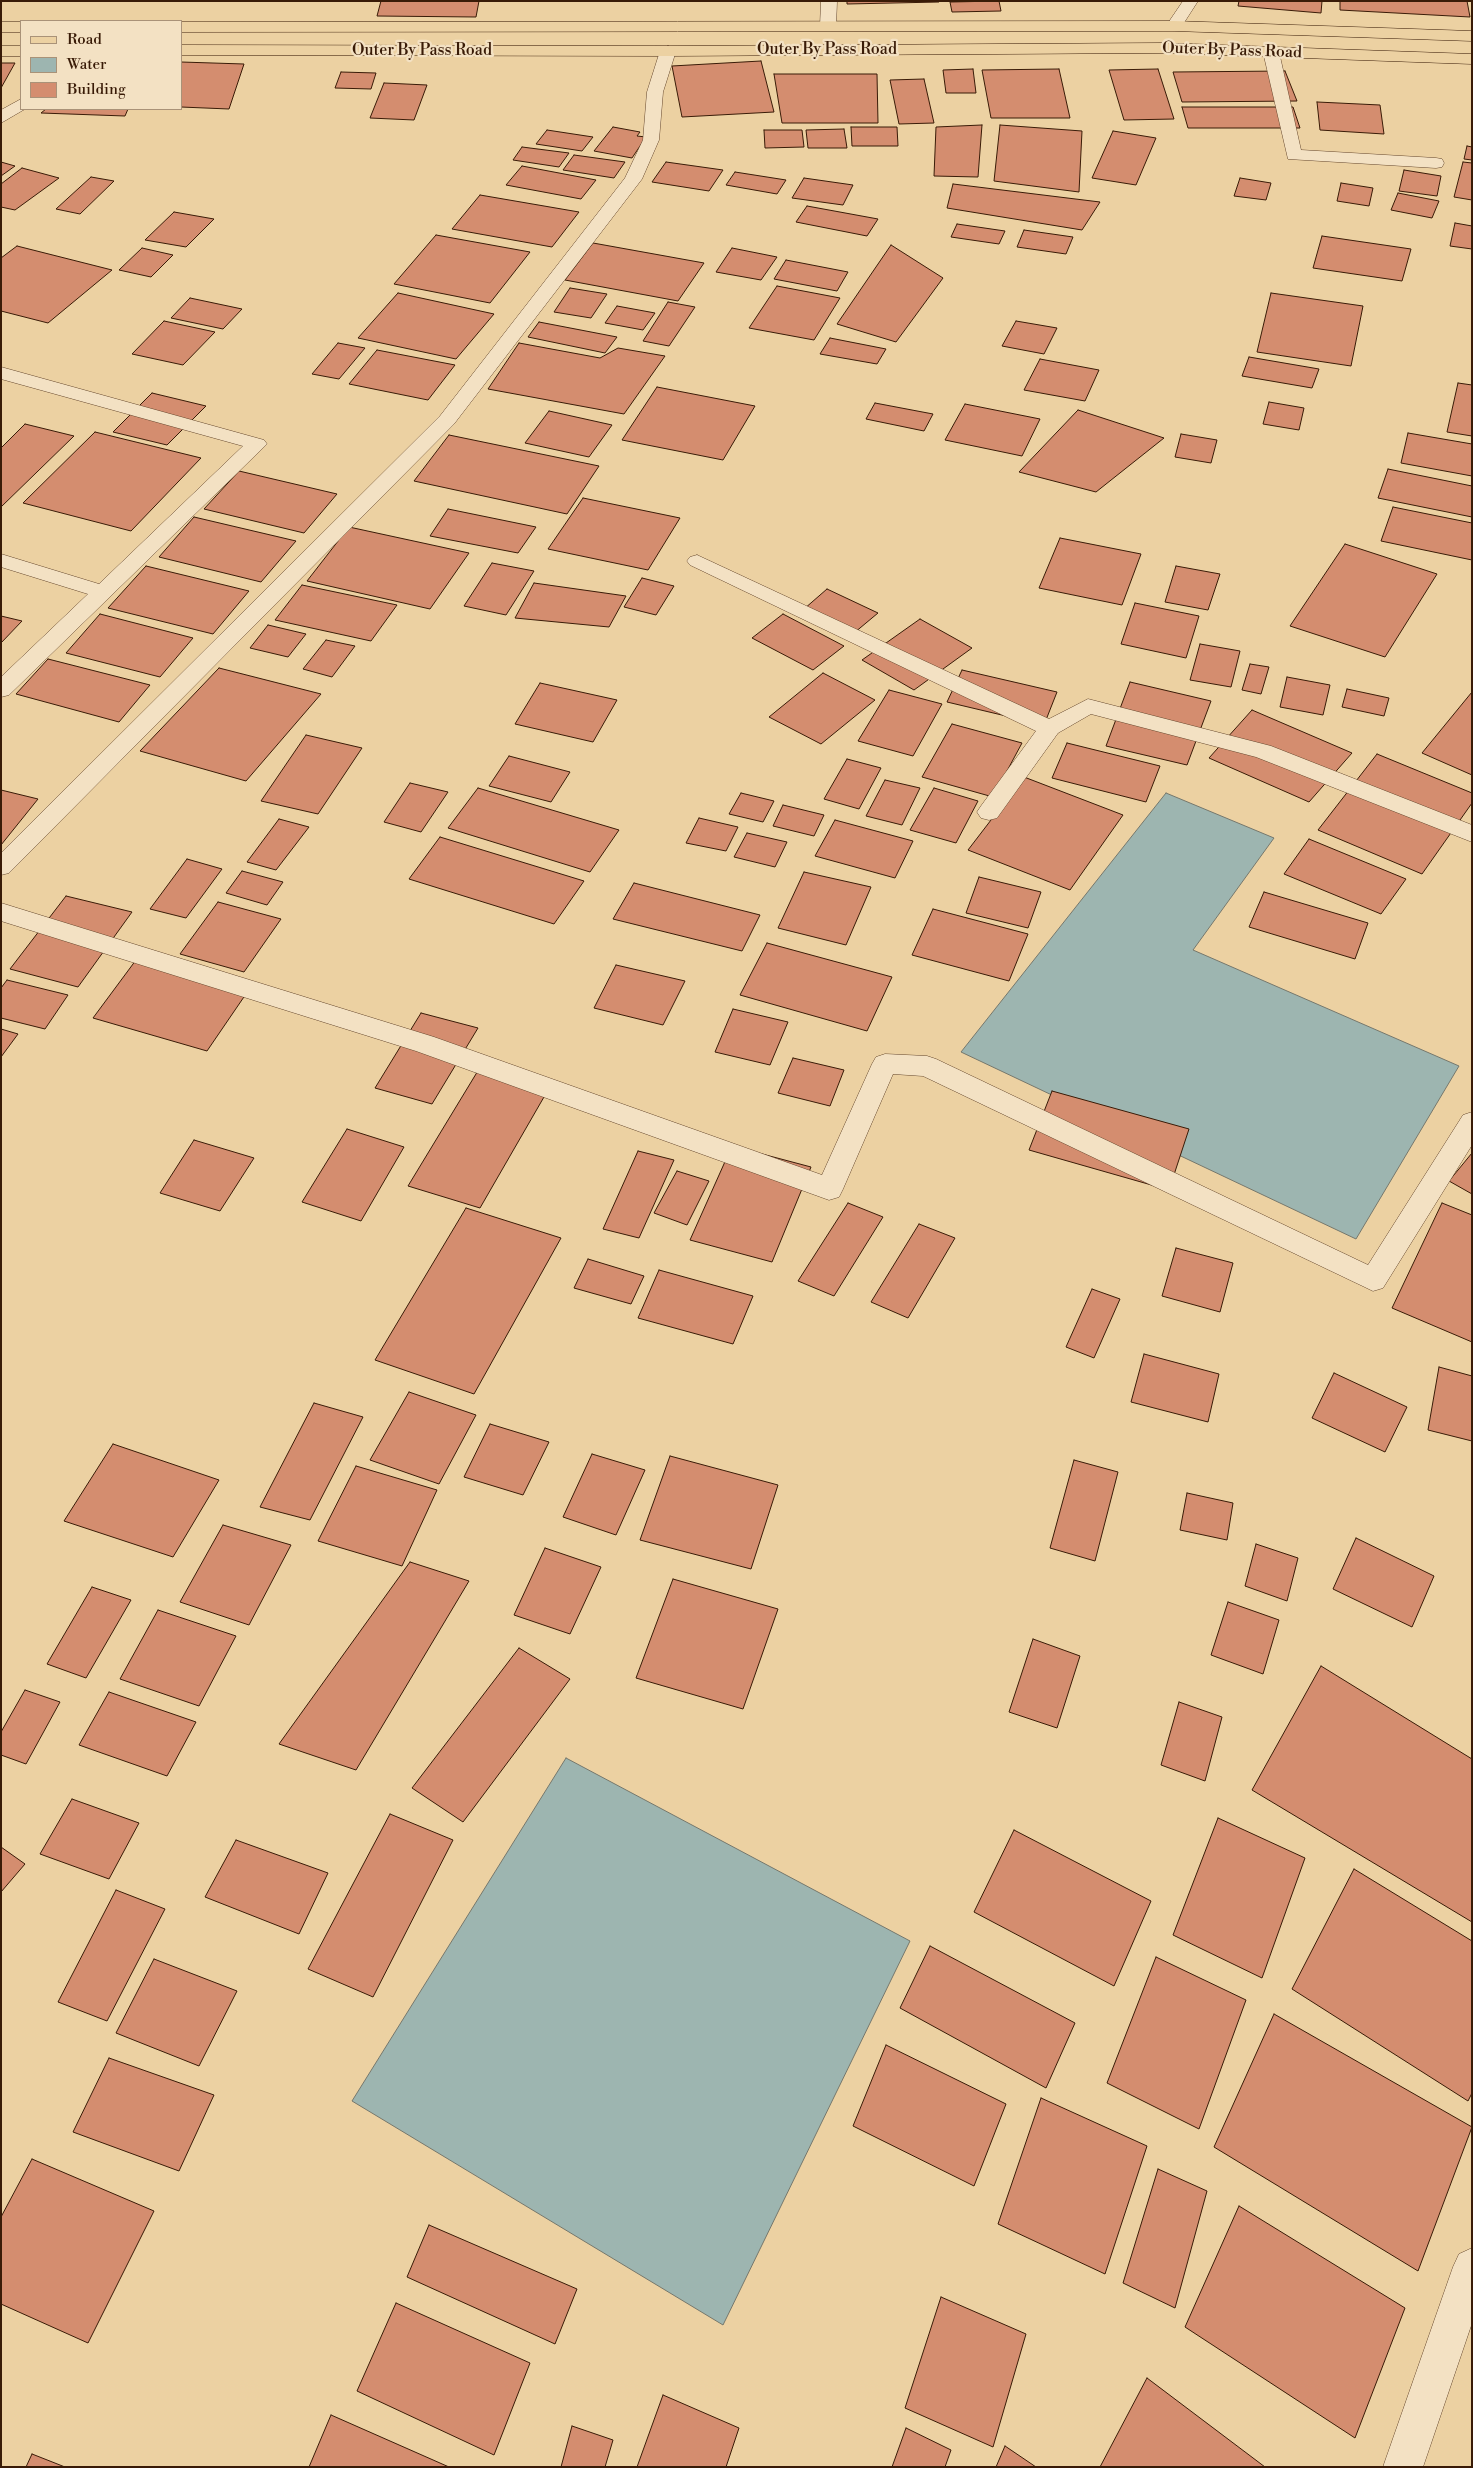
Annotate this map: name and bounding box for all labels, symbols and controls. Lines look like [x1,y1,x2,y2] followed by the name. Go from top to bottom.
[20,20,182,110] legend
[67,30,102,49] text: Road
[1162,39,1302,63] street label: Outer By Pass Road
[757,40,897,60] street label: Outer By Pass Road
[352,41,492,61] street label: Outer By Pass Road
[67,55,106,74] text: Water
[67,80,126,99] text: Building

